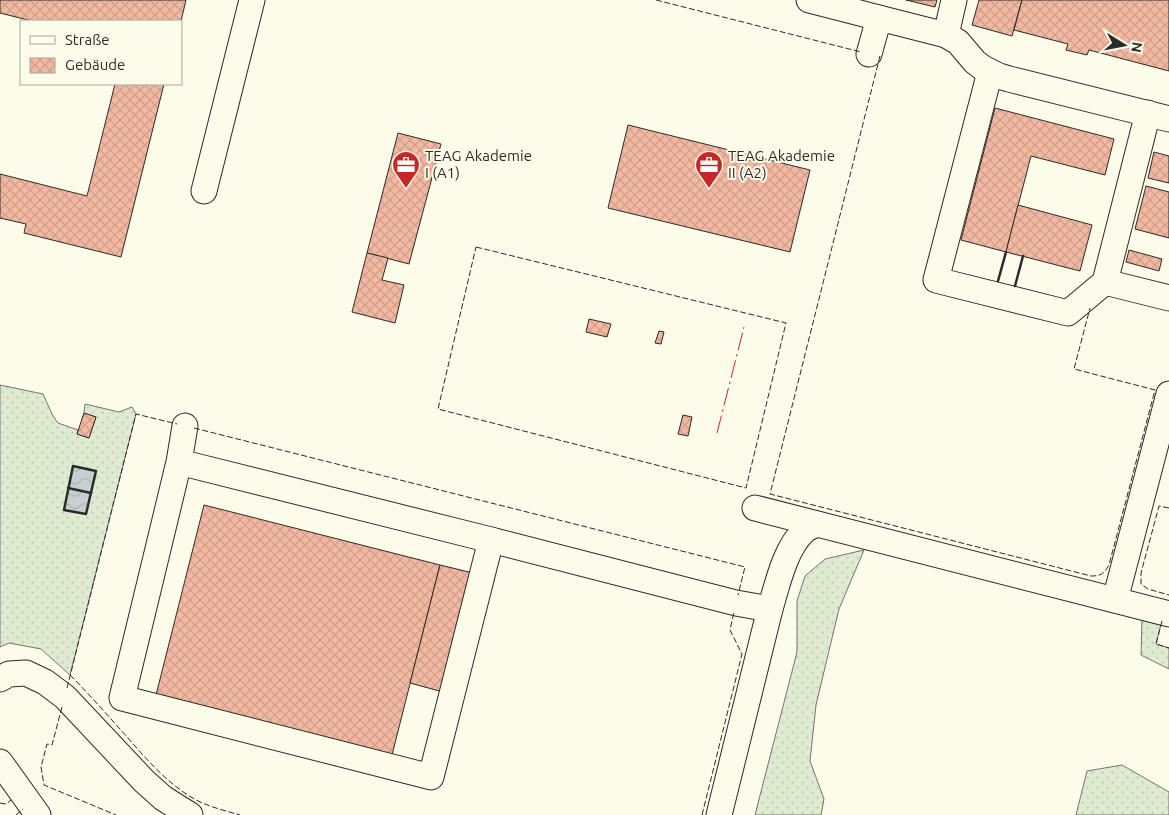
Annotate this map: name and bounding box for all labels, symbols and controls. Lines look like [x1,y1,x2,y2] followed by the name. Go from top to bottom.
[20,20,182,85] legend
[1099,20,1149,70] north arrow
[65,31,109,48] text: Straße
[1128,41,1146,54] text: N
[65,56,125,73] text: Gebäude
[425,147,532,181] place label: TEAG Akademie I (A1)
[728,147,835,181] place label: TEAG Akademie II (A2)
[391,150,421,189] office icon: TEAG Akademie I (A1)
[694,150,724,189] office icon: TEAG Akademie II (A2)

